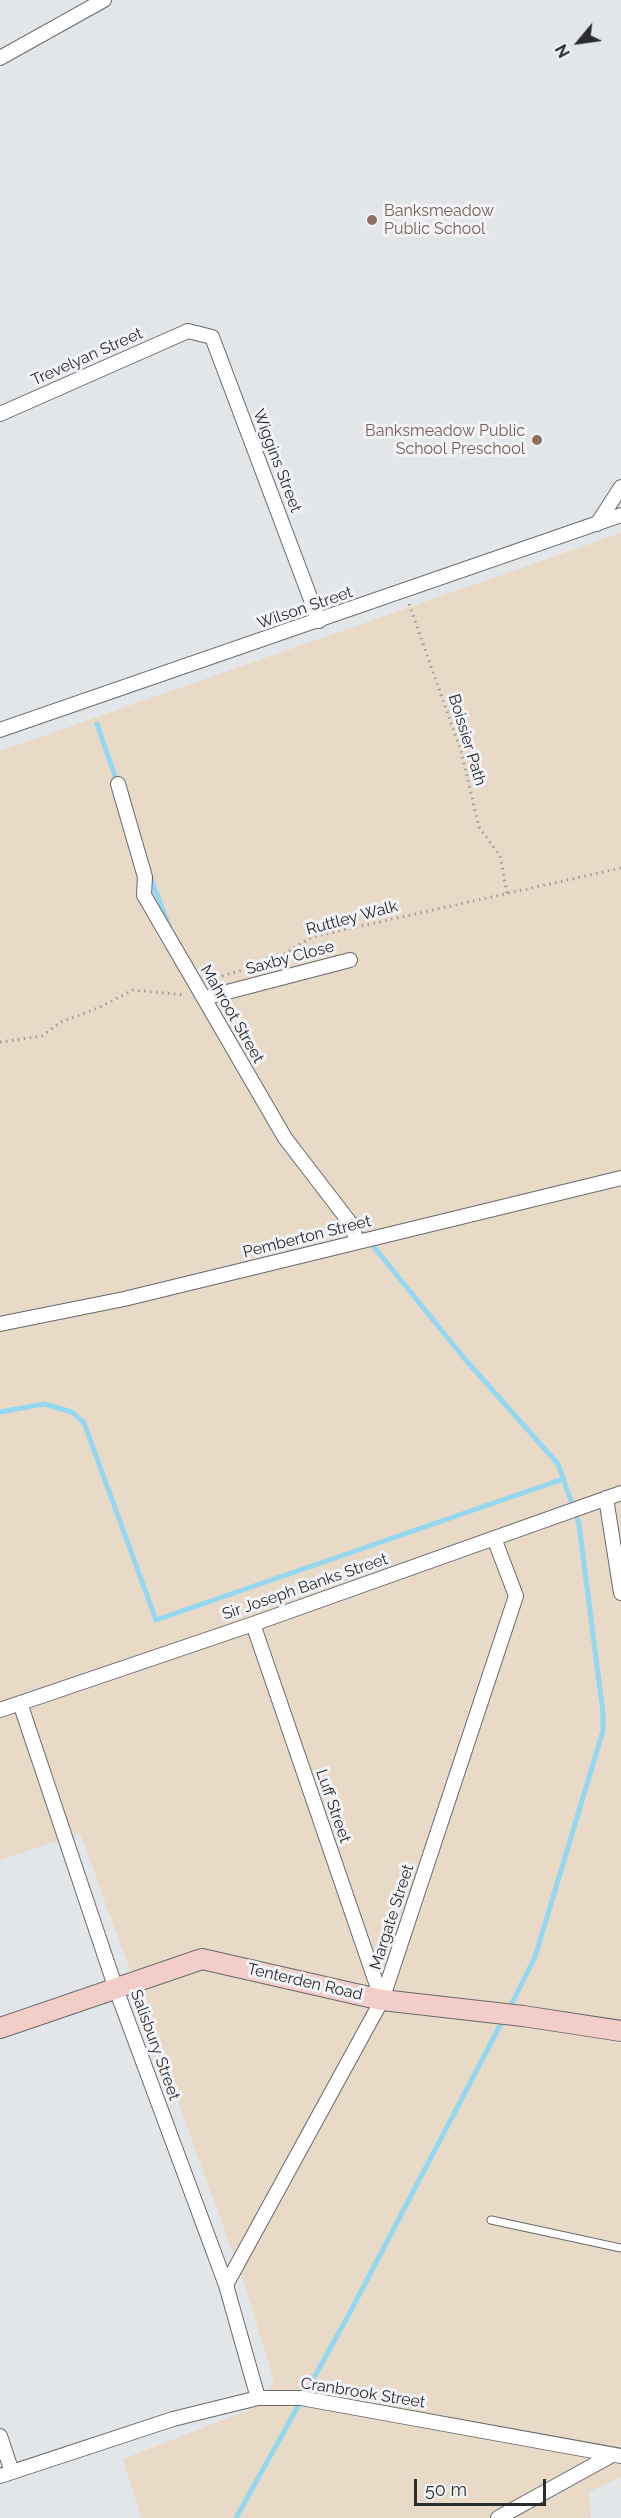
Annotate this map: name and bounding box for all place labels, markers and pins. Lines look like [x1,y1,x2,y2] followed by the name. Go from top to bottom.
[384,201,494,239] place label: Banksmeadow Public School
[365,213,379,227] marker: Banksmeadow Public School
[365,421,525,459] place label: Banksmeadow Public School Preschool
[530,433,544,447] marker: Banksmeadow Public School Preschool

